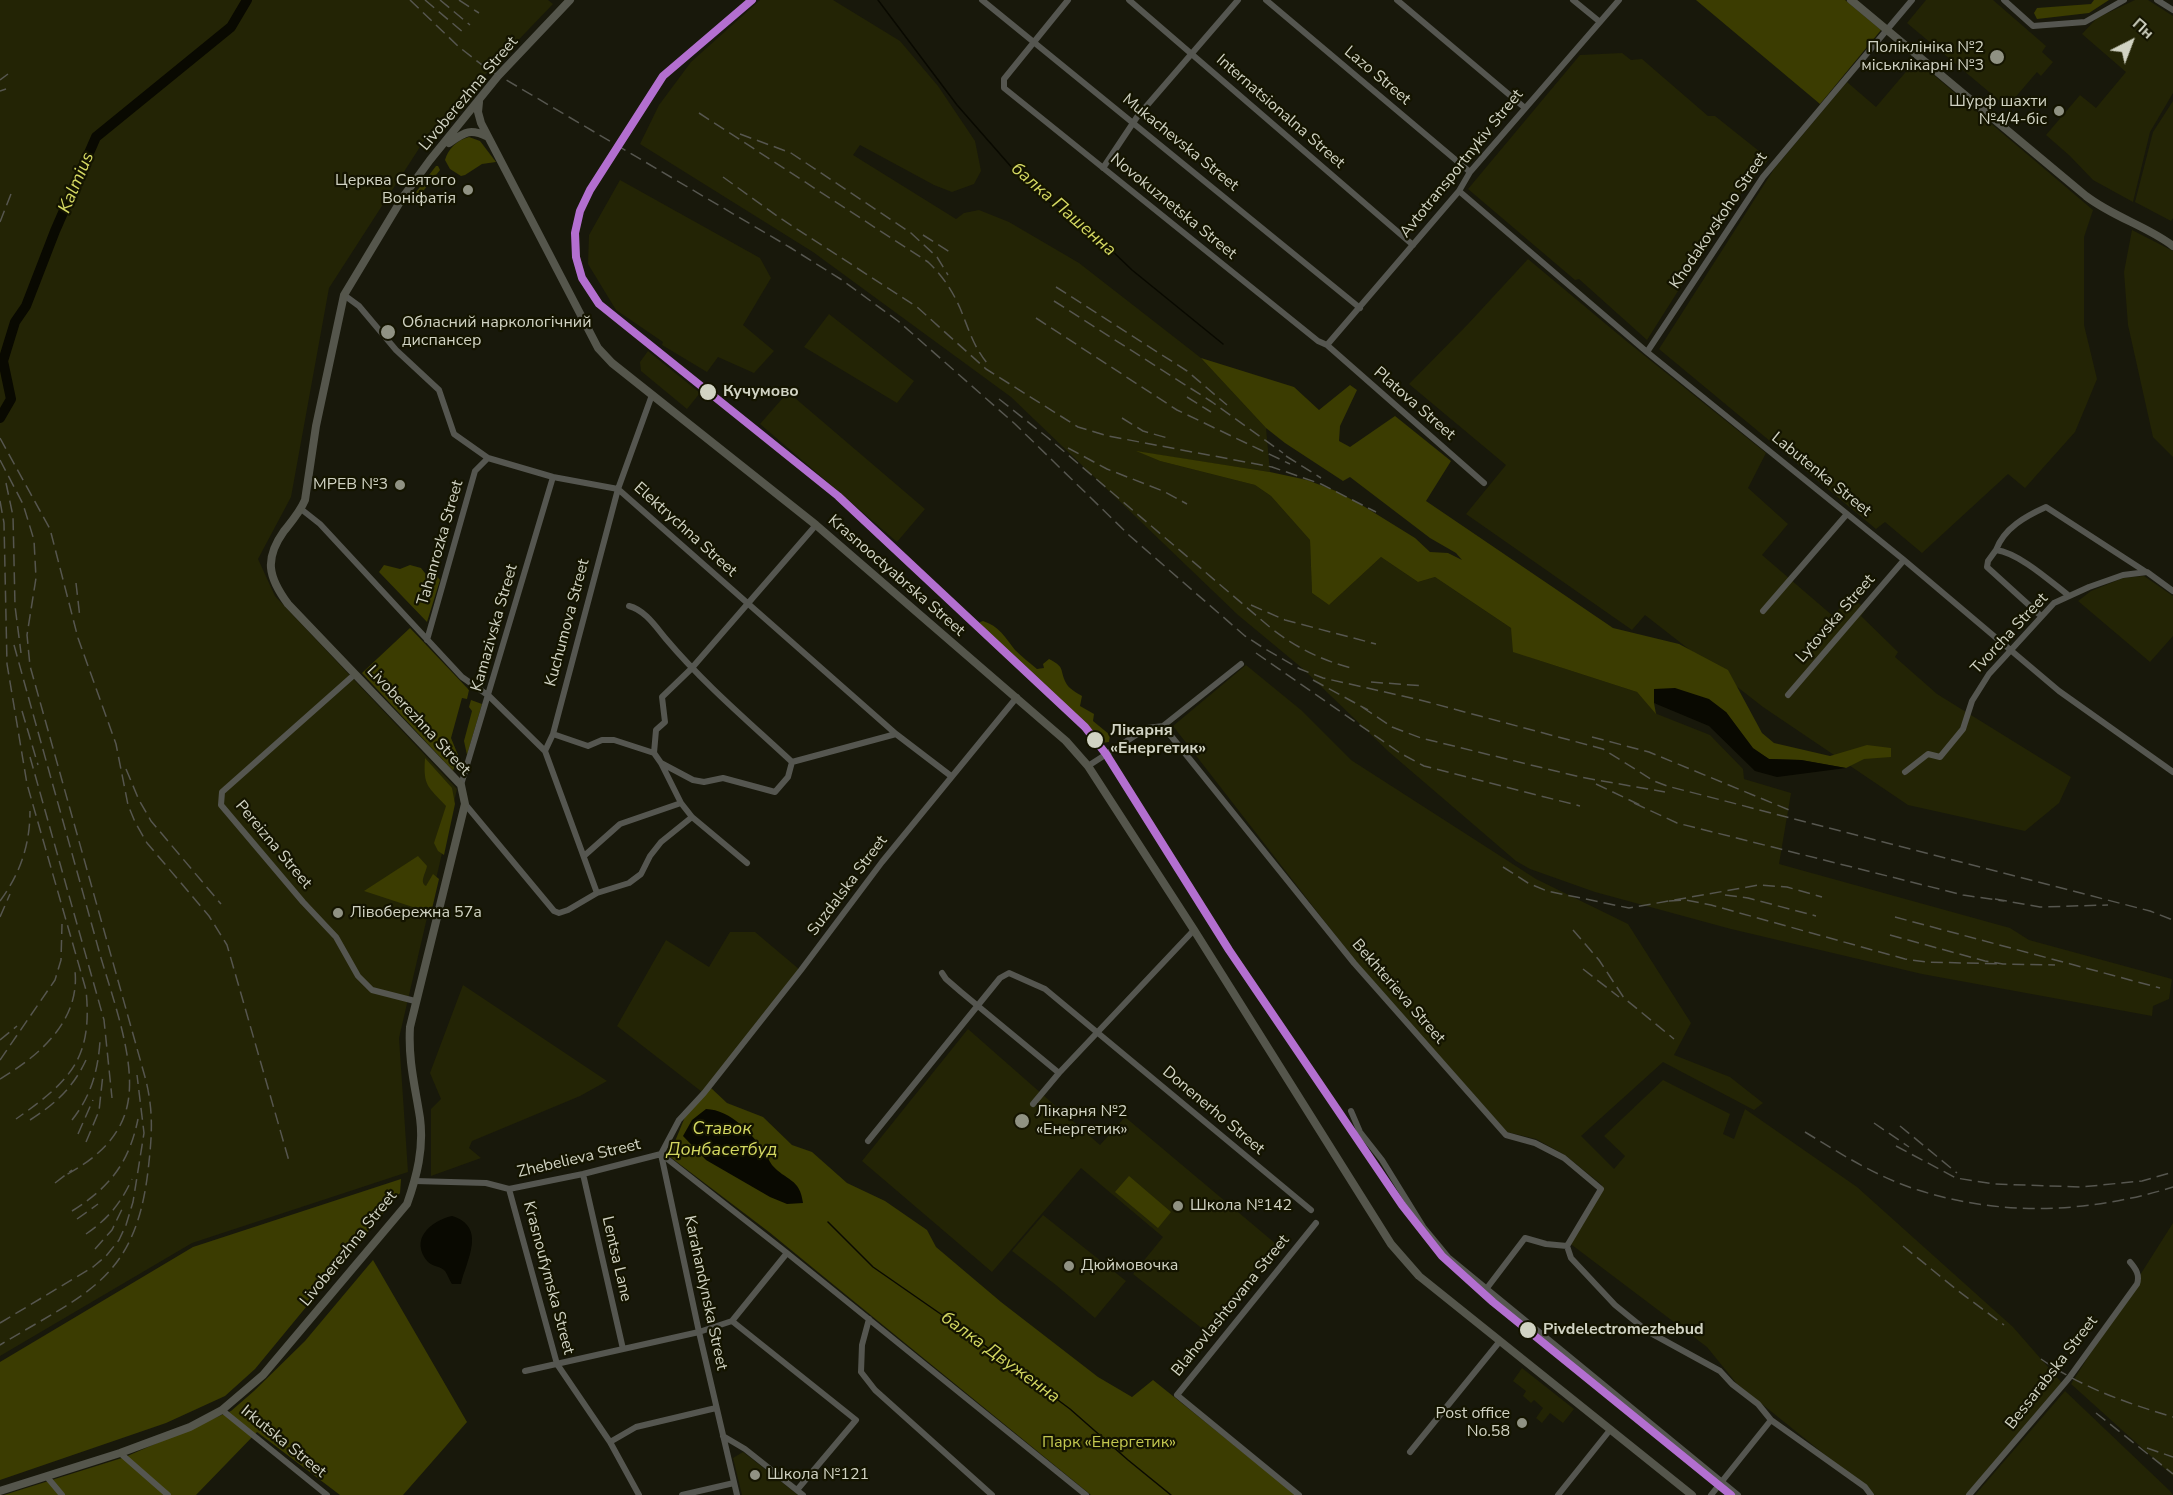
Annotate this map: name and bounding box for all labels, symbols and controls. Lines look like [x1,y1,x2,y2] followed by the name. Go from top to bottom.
[2101,12,2161,72] north arrow
[2127,13,2159,44] text: Пн
[416,33,522,155] street label: Livoberezhna Street
[1861,38,1984,76] place label: Поліклініка №2 міськлікарні №3
[1340,43,1414,109] street label: Lazo Street
[1988,48,2006,66] marker: Поліклініка №2 міськлікарні №3
[1212,51,1348,173] street label: Internatsionalna Street
[1396,86,1528,242] street label: Avtotransportnykiv Street
[1118,90,1242,196] street label: Mukachevska Street
[1949,92,2047,130] place label: Шурф шахти №4/4-біс
[2052,104,2066,118] marker: Шурф шахти №4/4-біс
[54,149,100,217] water label: Kalmius
[1666,149,1772,293] street label: Khodakovskoho Street
[1106,150,1240,264] street label: Novokuznetska Street
[1006,158,1120,262] water label: балка Пашенна
[335,171,456,209] place label: Церква Святого Воніфатія
[461,183,475,197] marker: Церква Святого Воніфатія
[402,313,592,351] place label: Обласний наркологічний диспансер
[379,323,397,341] marker: Обласний наркологічний диспансер
[1369,363,1459,445] street label: Platova Street
[698,382,718,402] marker: Кучумово
[723,382,799,402] place label: Кучумово
[1767,429,1875,521] street label: Labutenka Street
[313,475,388,495] place label: МРЕВ №3
[393,478,407,492] marker: МРЕВ №3
[414,478,468,608] street label: Tahanrozka Street
[630,479,740,581] street label: Elektrychna Street
[824,511,968,641] street label: Krasnooctyabrska Street
[542,557,594,689] street label: Kuchumova Street
[468,562,522,694] street label: Kamazivska Street
[1792,571,1880,667] street label: Lytovska Street
[1968,589,2052,679] street label: Tvorcha Street
[362,662,474,780] street label: Livoberezhna Street
[1110,721,1206,759] place label: Лікарня «Енергетик»
[1085,730,1105,750] marker: Лікарня «Енергетик»
[231,797,315,893] street label: Pereizna Street
[804,832,892,940] street label: Suzdalska Street
[350,903,482,923] place label: Лівобережна 57а
[331,906,345,920] marker: Лівобережна 57а
[1347,936,1449,1048] street label: Bekhterieva Street
[1158,1063,1268,1159] street label: Donenerho Street
[1036,1102,1127,1140] place label: Лікарня №2 «Енергетик»
[1013,1112,1031,1130] marker: Лікарня №2 «Енергетик»
[667,1119,777,1162] water label: Ставок Донбасетбуд
[515,1135,643,1183] street label: Zhebelieva Street
[296,1187,402,1311] street label: Livoberezhna Street
[1190,1196,1292,1216] place label: Школа №142
[518,1199,578,1357] street label: Krasnoufymska Street
[1171,1199,1185,1213] marker: Школа №142
[679,1214,731,1372] street label: Karahandynska Street
[597,1215,635,1303] street label: Lentsa Lane
[1168,1231,1294,1381] street label: Blahovlashtovana Street
[1081,1256,1178,1276] place label: Дюймовочка
[1062,1259,1076,1273] marker: Дюймовочка
[936,1308,1064,1408] water label: балка Двуженна
[2002,1313,2102,1433] street label: Bessarabska Street
[1518,1320,1538,1340] marker: Pivdelectromezhebud
[1543,1320,1704,1340] place label: Pivdelectromezhebud
[236,1402,330,1482] street label: Irkutska Street
[1435,1404,1510,1442] place label: Post office No.58
[1515,1416,1529,1430] marker: Post office No.58
[1042,1433,1176,1453] park label: Парк «Енергетик»
[767,1465,869,1485] place label: Школа №121
[748,1468,762,1482] marker: Школа №121

